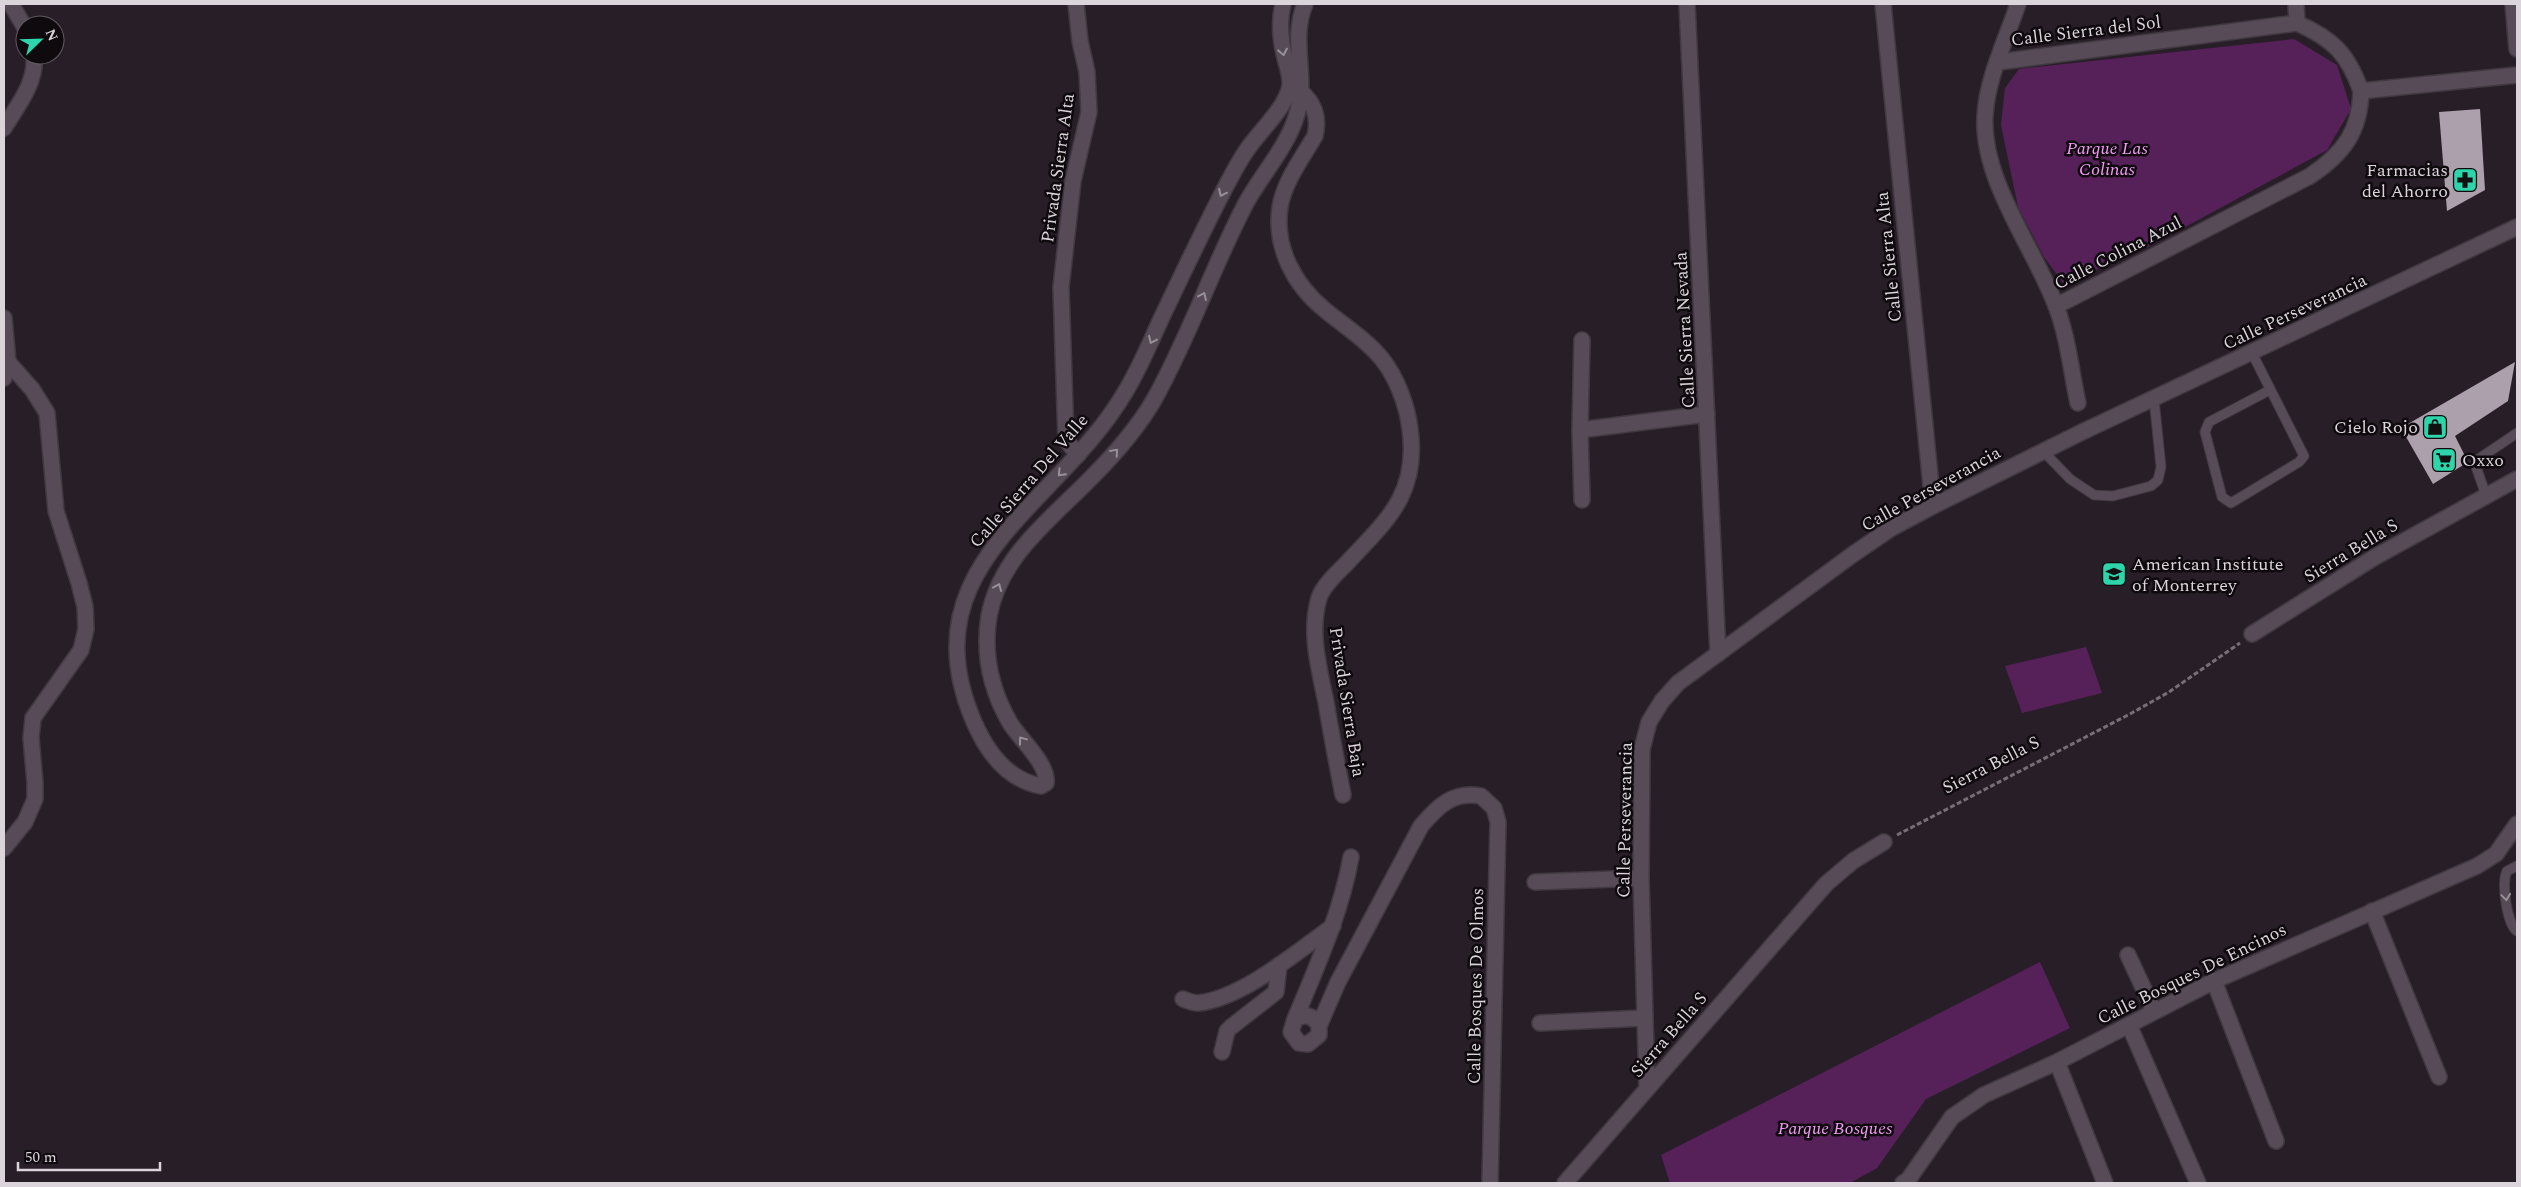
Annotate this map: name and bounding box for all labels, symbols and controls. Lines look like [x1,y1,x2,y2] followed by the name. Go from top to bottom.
[2010,8,2162,54] street label: Calle Sierra del Sol
[15,15,65,65] north arrow
[40,26,63,44] text: N
[1278,48,1288,56] one-way arrow
[1034,91,1082,244] street label: Privada Sierra Alta
[2066,135,2148,183] park label: Parque Las Colinas
[2362,157,2448,205] place label: Farmacias del Ahorro
[2452,167,2478,193] pharmacy icon: Farmacias del Ahorro
[1218,188,1228,197] one-way arrow
[1869,190,1909,324] street label: Calle Sierra Alta
[2049,209,2187,297] street label: Calle Colina Azul
[1667,251,1703,409] street label: Calle Sierra Nevada
[2219,267,2372,357] street label: Calle Perseverancia
[1197,292,1208,301] one-way arrow
[1147,335,1158,344] one-way arrow
[963,408,1095,554] street label: Calle Sierra Del Valle
[2334,414,2418,441] place label: Cielo Rojo
[2422,414,2448,440] shop icon: Cielo Rojo
[1856,439,2006,539] street label: Calle Perseverancia
[2431,447,2457,473] supermarket icon: Oxxo
[2462,447,2504,474] place label: Oxxo
[1109,449,1118,458] one-way arrow
[1058,468,1067,477] one-way arrow
[2299,512,2403,590] street label: Sierra Bella S
[2132,551,2284,599] place label: American Institute of Monterrey
[2101,561,2127,587] school or university icon: American Institute of Monterrey
[992,583,1002,592] one-way arrow
[1322,625,1372,779] street label: Privada Sierra Baja
[1938,729,2044,801] street label: Sierra Bella S
[1020,737,1028,746] one-way arrow
[1610,742,1640,898] street label: Calle Perseverancia
[1461,888,1491,1084] street label: Calle Bosques De Olmos
[2500,893,2511,901] one-way arrow
[2093,916,2291,1032] street label: Calle Bosques De Encinos
[1624,986,1714,1084] street label: Sierra Bella S
[1778,1115,1893,1142] park label: Parque Bosques
[18,1140,160,1172] scale bar
[25,1146,57,1169] text: 50 m

